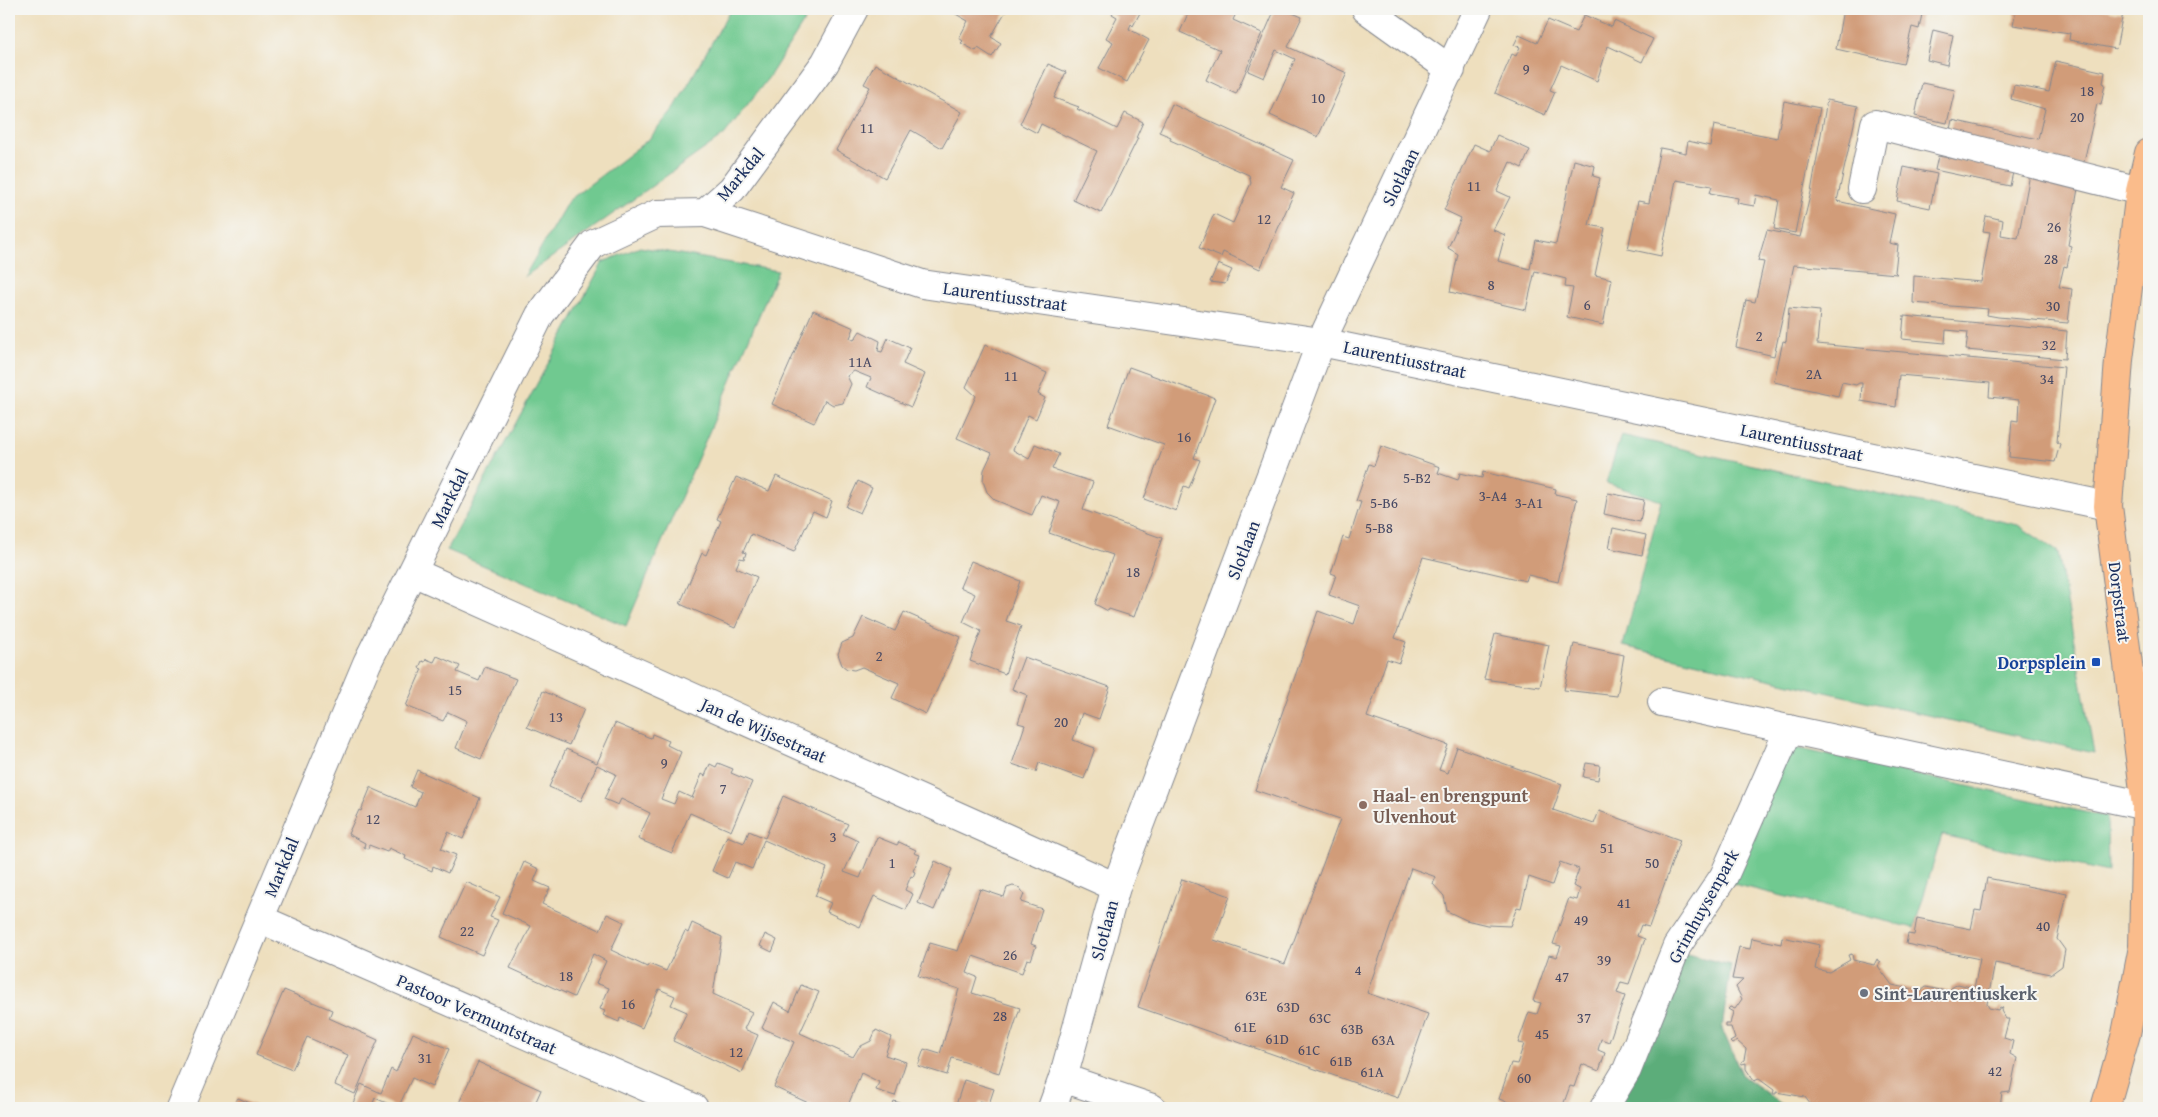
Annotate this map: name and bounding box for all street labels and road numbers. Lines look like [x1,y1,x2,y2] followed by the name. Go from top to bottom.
[709,141,771,207] street label: Markdal
[1374,143,1426,211] street label: Slotlaan
[941,274,1069,318] street label: Laurentiusstraat
[1341,333,1470,385] street label: Laurentiusstraat
[1738,416,1867,468] street label: Laurentiusstraat
[423,464,475,532] street label: Markdal
[1219,516,1267,584] street label: Slotlaan
[2102,560,2138,645] street label: Dorpstraat
[695,689,832,770] street label: Jan de Wijsestraat
[256,833,306,901] street label: Markdal
[1660,843,1746,968] street label: Grimhuysenpark
[1083,897,1125,963] street label: Slotlaan
[392,966,562,1062] street label: Pastoor Vermuntstraat

